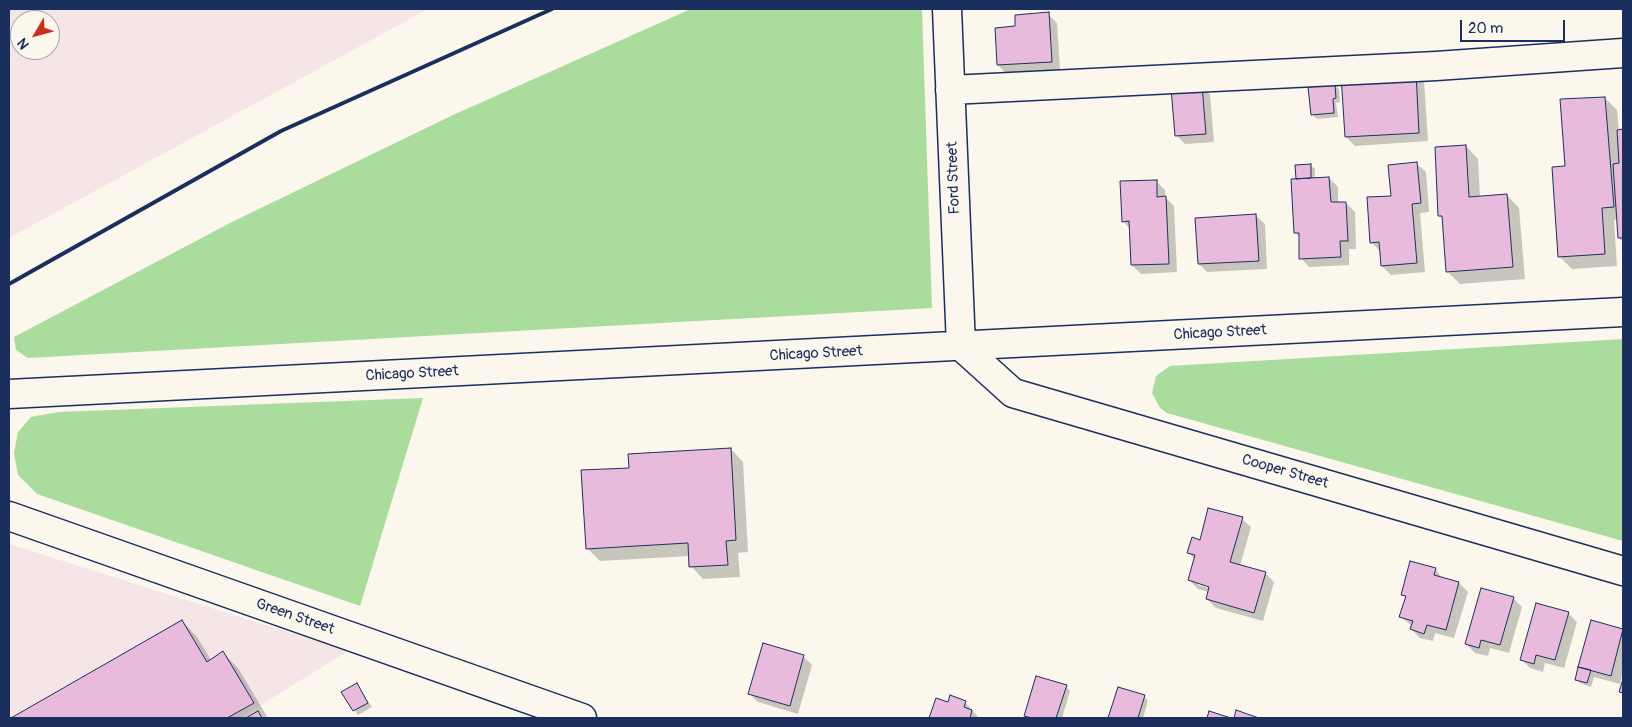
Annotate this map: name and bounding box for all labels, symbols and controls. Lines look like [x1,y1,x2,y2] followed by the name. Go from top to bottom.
[10,10,60,60] north arrow
[1462,10,1567,42] scale bar
[1468,19,1503,38] text: 20 m
[14,35,33,53] text: N
[944,141,964,215] street label: Ford Street
[1173,322,1267,344] street label: Chicago Street
[769,343,863,365] street label: Chicago Street
[365,363,459,385] street label: Chicago Street
[1240,451,1330,493] street label: Cooper Street
[253,595,337,639] street label: Green Street

